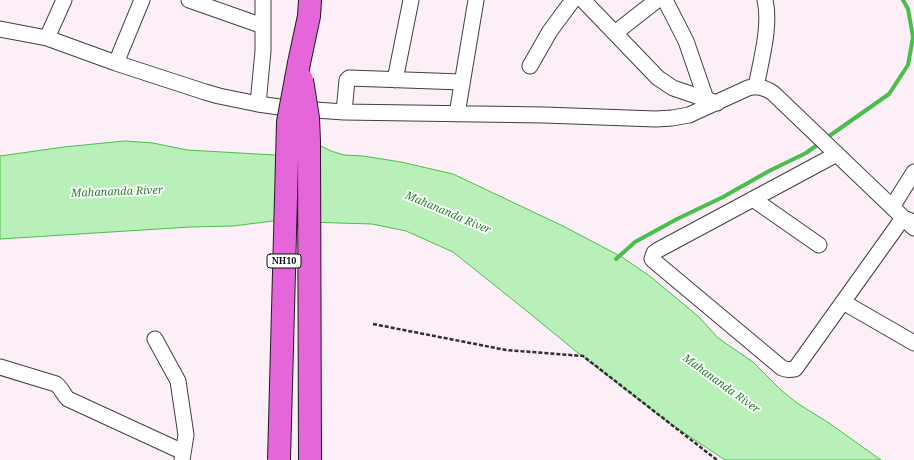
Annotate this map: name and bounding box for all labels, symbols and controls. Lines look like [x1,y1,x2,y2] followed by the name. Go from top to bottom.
[71,184,163,200] water label: Mahananda River
[403,189,493,237] water label: Mahananda River
[267,254,301,268] road number: NH10
[680,352,762,416] water label: Mahananda River

